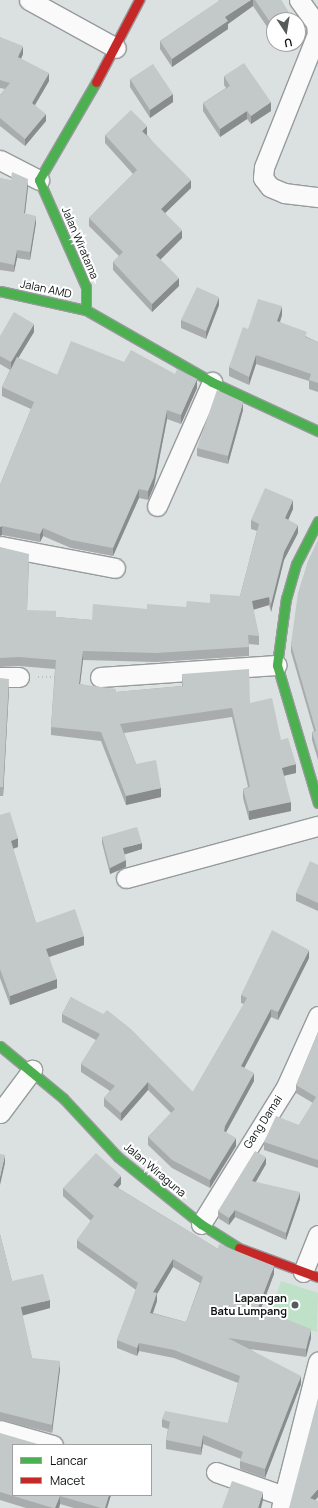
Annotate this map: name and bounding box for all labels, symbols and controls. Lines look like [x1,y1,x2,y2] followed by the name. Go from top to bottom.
[266,12,306,52] north arrow
[283,35,294,51] text: U
[59,205,101,281] street label: Jalan Wiratama
[19,277,73,301] street label: Jalan AMD
[241,1093,285,1151] street label: Gang Damai
[121,1140,189,1200] street label: Jalan Wiraguna
[210,1292,287,1318] place label: Lapangan Batu Lumpang
[290,1300,300,1310] marker: Lapangan Batu Lumpang
[12,1444,152,1496] legend
[50,1452,87,1469] text: Lancar
[50,1472,85,1489] text: Macet

